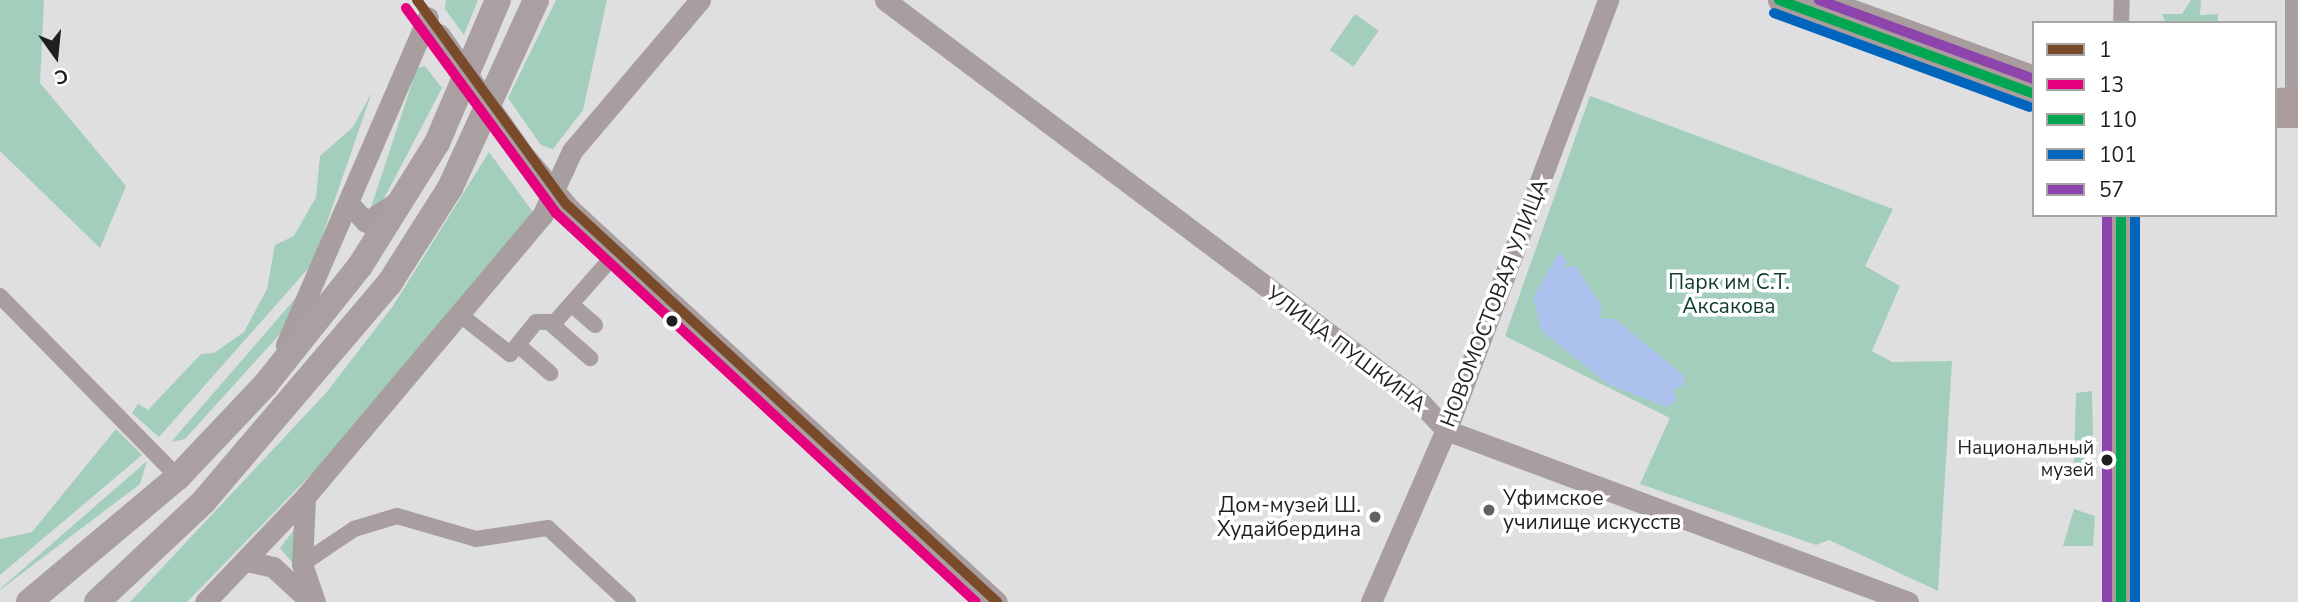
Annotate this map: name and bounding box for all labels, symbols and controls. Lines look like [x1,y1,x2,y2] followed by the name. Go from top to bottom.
[21,21,91,91] north arrow
[2032,21,2277,217] legend
[2099,36,2112,64] text: 1
[52,62,71,91] text: С
[2099,71,2124,99] text: 13
[2099,106,2137,134] text: 110
[2099,141,2137,169] text: 101
[1435,175,1553,431] street label: НОВОМОСТОВАЯ УЛИЦА
[2099,176,2124,204] text: 57
[1668,269,1790,319] park label: Парк им С.Т. Аксакова
[1261,281,1431,417] street label: УЛИЦА ПУШКИНА
[665,314,679,328] unlabelled marker
[1957,438,2094,482] place label: Национальный музей
[2100,453,2114,467] marker: Национальный музей
[1503,485,1681,535] place label: Уфимское училище искусств
[1217,492,1361,542] place label: Дом-музей Ш. Худайбердина
[1481,502,1497,518] marker: Уфимское училище искусств
[1367,509,1383,525] marker: Дом-музей Ш. Худайбердина

